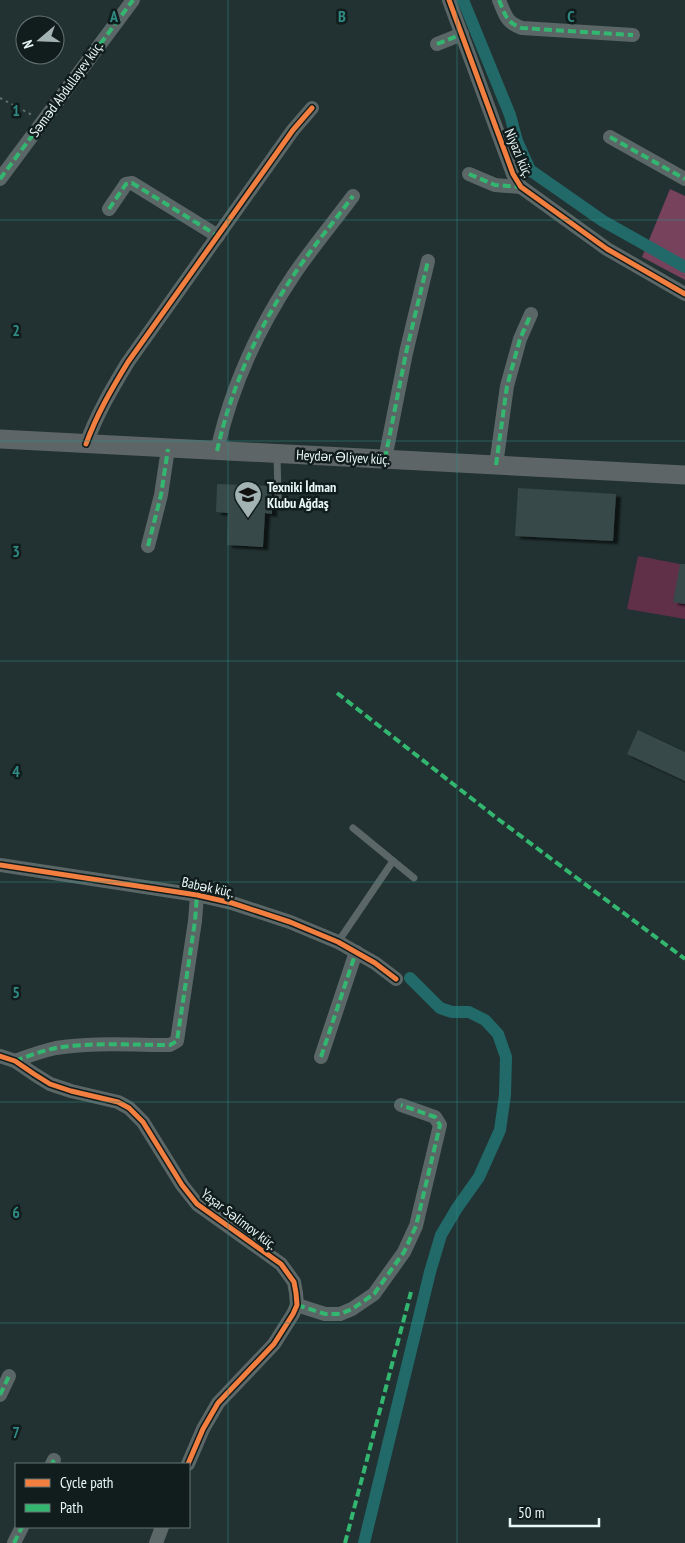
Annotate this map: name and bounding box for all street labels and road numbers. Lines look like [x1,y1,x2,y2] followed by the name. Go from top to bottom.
[25,38,107,140] street label: Səməd Abdullayev küç.
[501,126,537,180] street label: Niyazi küç.
[296,446,390,468] street label: Heydər Əliyev küç.
[180,873,236,901] street label: Babək küç.
[197,1185,281,1253] street label: Yaşar Səlimov küç.

